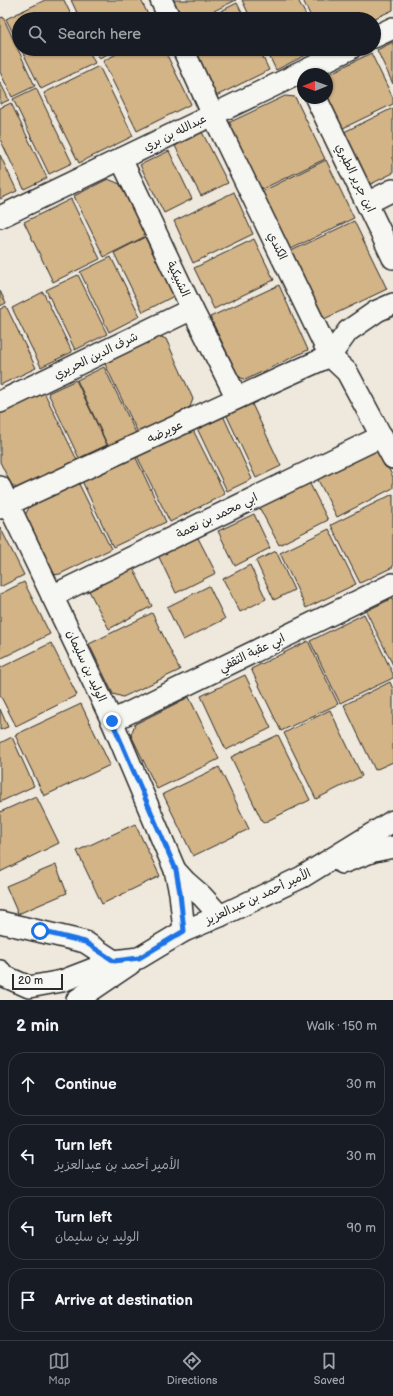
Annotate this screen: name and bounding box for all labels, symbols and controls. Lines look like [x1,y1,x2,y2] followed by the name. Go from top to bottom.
[12,12,381,56] search box
[26,23,48,45] icon: search
[58,25,141,44] text: Search here
[297,68,333,104] north arrow
[141,111,209,156] street label: عبدالله بن بري
[331,141,378,215] street label: ابن جرير الطبري
[263,230,290,263] street label: الكندي
[163,259,193,299] street label: الشبيكية
[51,329,141,384] street label: شرف الدين الحريري
[145,417,185,447] street label: عويرضه
[174,490,261,545] street label: ابي محمد بن نعمة
[63,628,109,704] street label: الوليد بن سليمان
[217,631,289,678] street label: ابي عقبة الثقفي
[103,712,121,730] route end
[201,865,313,929] street label: الأمير أحمد بن عبدالعزيز
[31,922,49,940] route start
[12,972,63,991] scale bar
[18,974,43,987] text: 20 m
[16,1016,59,1036] text: 2 min
[306,1018,377,1034] text: Walk · 150 m
[17,1073,39,1095] icon: ahead
[55,1075,117,1094] text: Continue
[346,1076,376,1092] text: 30 m
[55,1136,112,1155] text: Turn left
[17,1145,39,1167] icon: left
[346,1148,376,1164] text: 30 m
[55,1157,180,1173] text: الأمير أحمد بن عبدالعزيز
[55,1208,112,1227] text: Turn left
[17,1217,39,1239] icon: left
[347,1220,376,1236] text: 90 m
[55,1229,139,1245] text: الوليد بن سليمان
[17,1289,39,1311] icon: arrive
[55,1291,193,1310] text: Arrive at destination
[48,1350,70,1387] tab: Map
[167,1350,217,1387] tab: Directions
[314,1350,345,1387] tab: Saved

